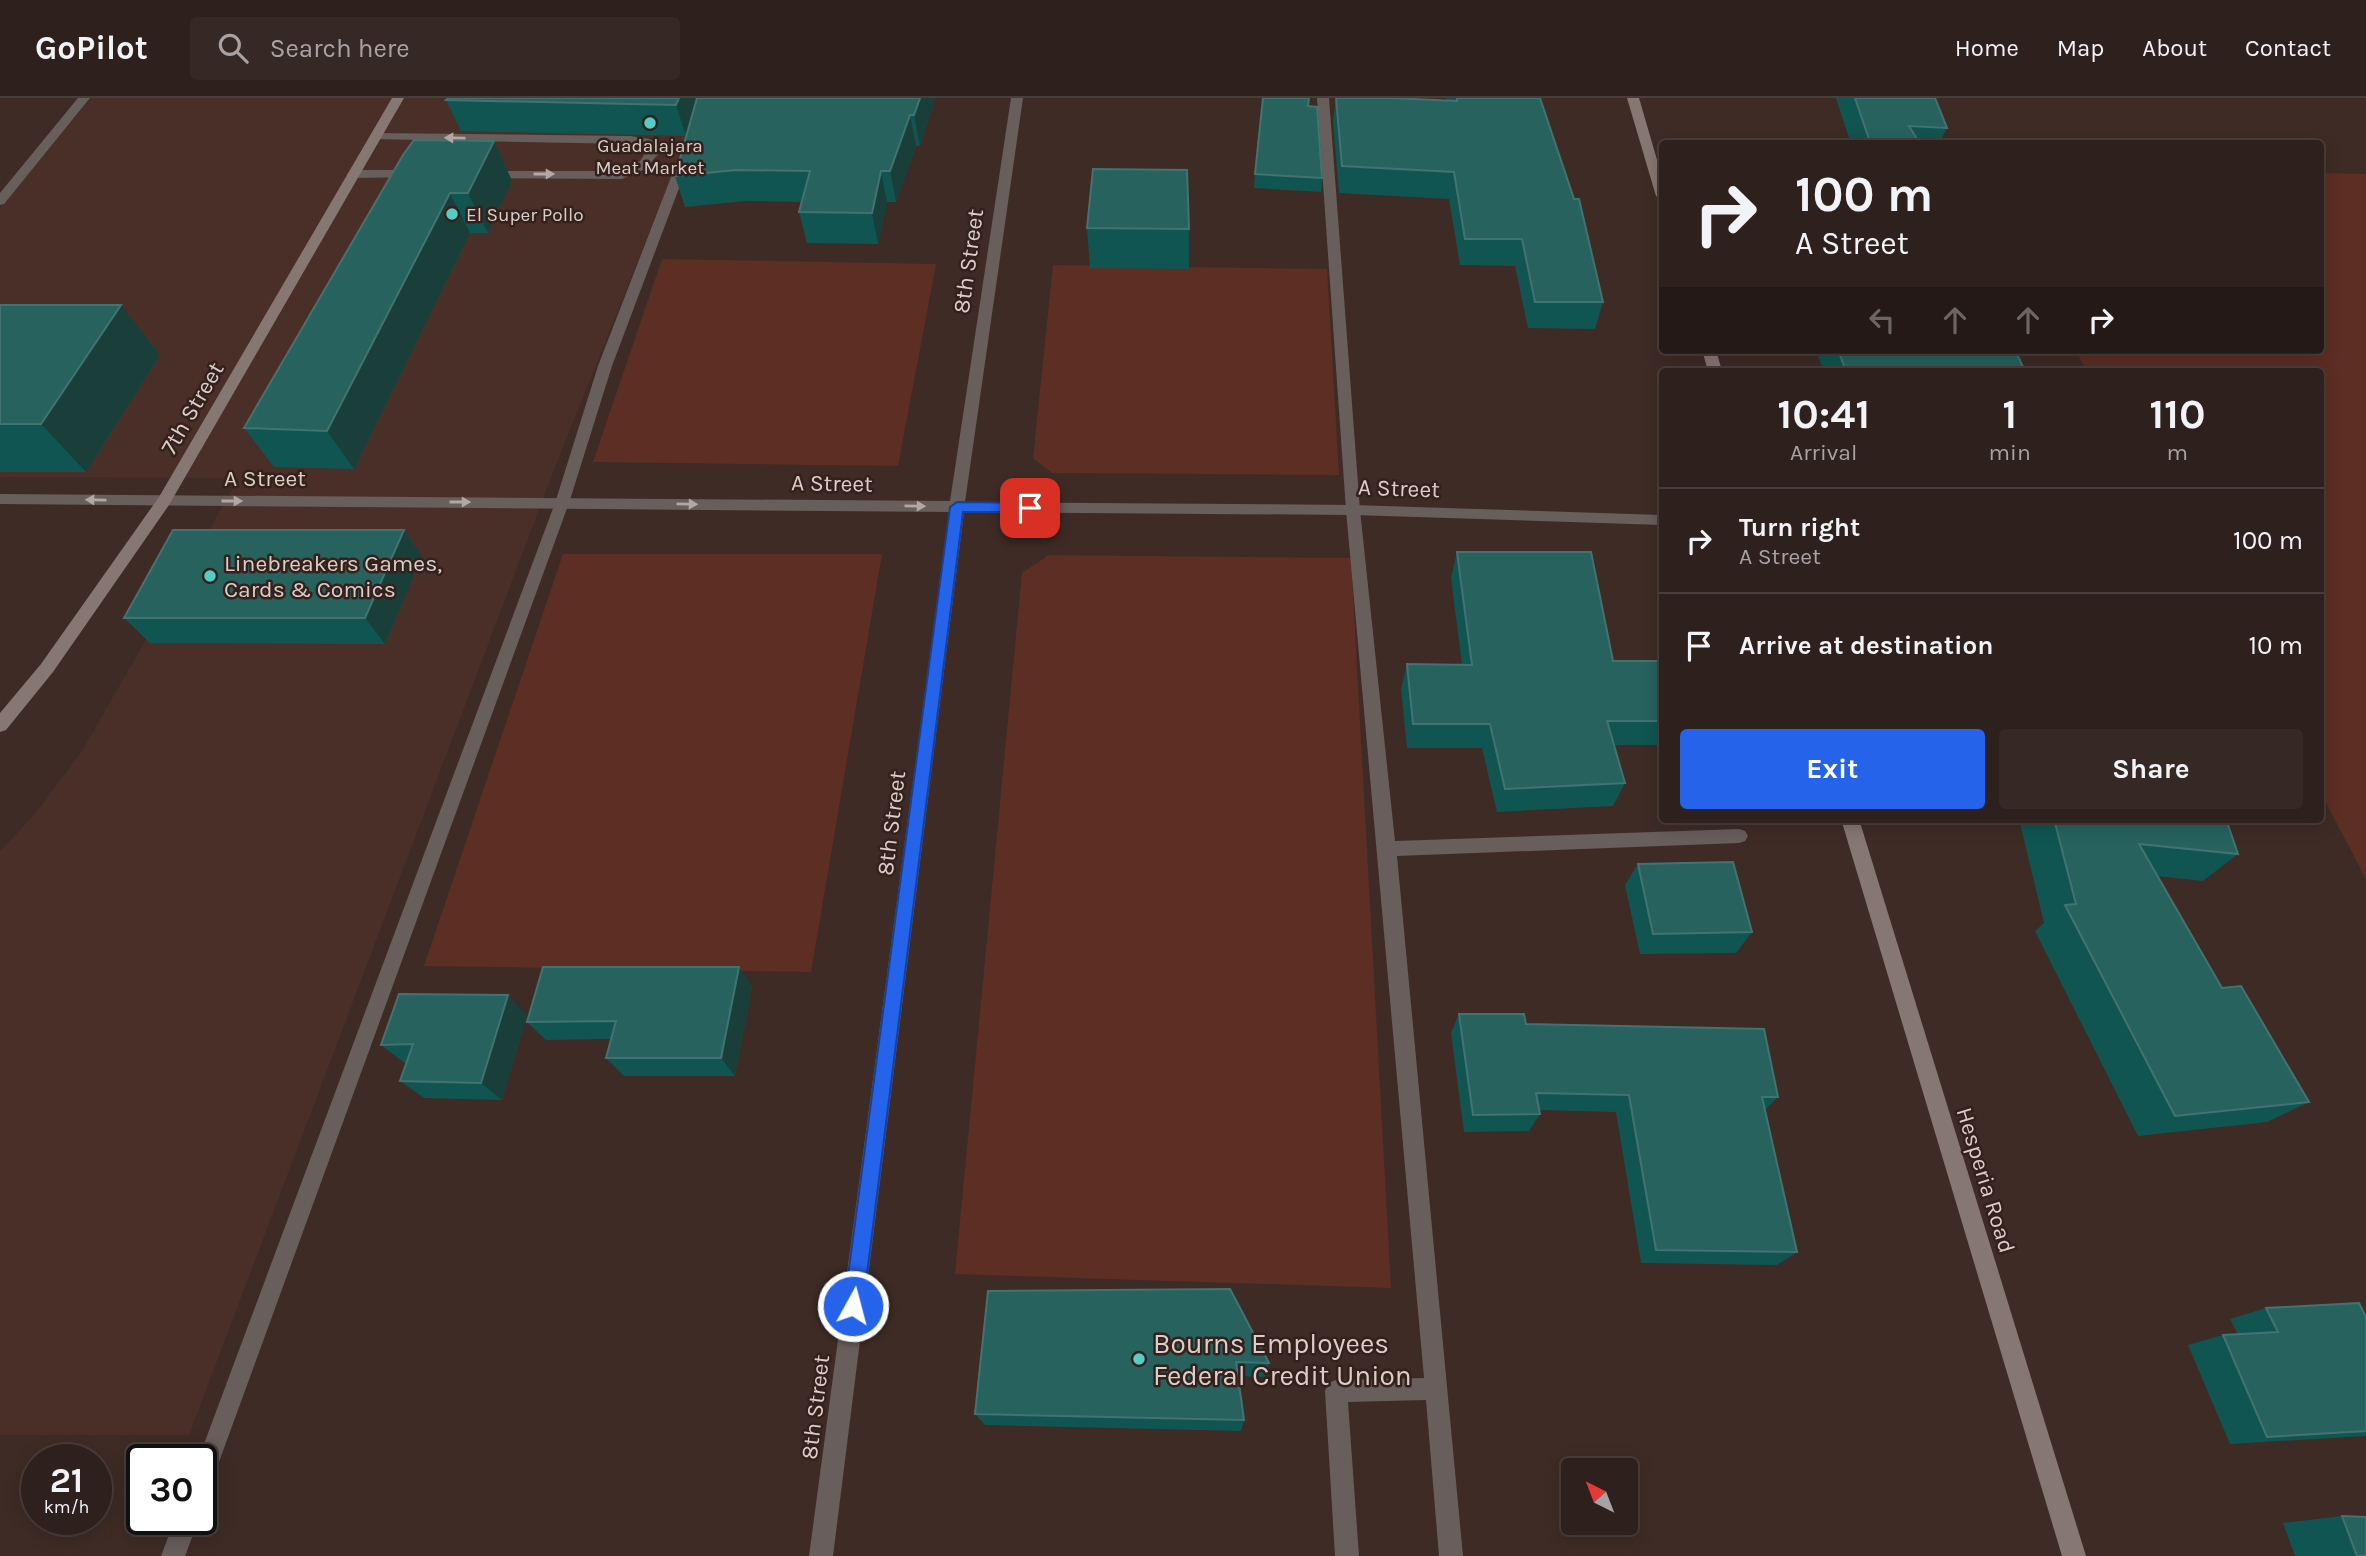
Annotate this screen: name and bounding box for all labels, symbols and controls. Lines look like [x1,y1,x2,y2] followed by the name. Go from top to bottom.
[190,17,680,80] search box
[35,29,148,67] text: GoPilot
[214,29,252,67] icon: search
[270,33,410,64] text: Search here
[1955,34,2019,62] text: Home
[2057,34,2104,62] text: Map
[2142,34,2207,62] text: About
[2245,34,2331,62] text: Contact
[642,115,658,131] marker: Guadalajara Meat Market
[443,132,465,144] one-way arrow
[596,135,705,179] place label: Guadalajara Meat Market
[1795,166,1933,223] text: 100 m
[533,168,555,180] one-way arrow
[1680,168,1771,259] icon: right
[466,204,584,226] place label: El Super Pollo
[444,206,460,222] marker: El Super Pollo
[948,207,989,315] street label: 8th Street
[1795,225,1909,262] text: A Street
[1863,301,1901,339] icon: left
[1936,301,1974,339] icon: ahead
[2009,301,2047,339] icon: ahead
[2082,301,2120,339] icon: right
[155,357,230,459] street label: 7th Street
[1777,389,1870,439] text: 10:41
[2002,389,2017,439] text: 1
[2149,389,2206,439] text: 110
[1790,439,1857,466] text: Arrival
[1989,439,2031,466] text: min
[2167,439,2188,466] text: m
[224,465,306,492] street label: A Street
[791,469,873,498] street label: A Street
[1358,474,1441,503] street label: A Street
[1000,478,1060,538] pin
[1011,489,1049,527] icon: arrive
[84,494,106,506] one-way arrow
[221,495,243,507] one-way arrow
[449,496,471,508] one-way arrow
[676,498,698,510] one-way arrow
[904,500,926,512] one-way arrow
[1739,512,1860,543] text: Turn right
[1680,522,1718,560] icon: right
[2233,525,2303,556] text: 100 m
[1739,543,1821,570] text: A Street
[224,550,442,603] place label: Linebreakers Games, Cards & Comics
[202,568,218,584] marker: Linebreakers Games, Cards & Comics
[1680,627,1718,665] icon: arrive
[1739,630,1993,661] text: Arrive at destination
[2248,630,2303,661] text: 10 m
[1680,729,1985,809] button: Exit
[1999,729,2303,809] button: Share
[872,769,911,877] street label: 8th Street
[1951,1104,2020,1256] street label: Hesperia Road
[816,1269,890,1343] position arrow
[1153,1327,1412,1392] place label: Bourns Employees Federal Credit Union
[1131,1351,1147,1367] marker: Bourns Employees Federal Credit Union
[796,1353,835,1461] street label: 8th Street
[126,1444,217,1535] speed limit sign: 30
[1561,1458,1638,1535] north arrow
[1561,1458,1638,1535] map controls
[50,1460,83,1501] text: 21
[44,1496,89,1518] text: km/h

